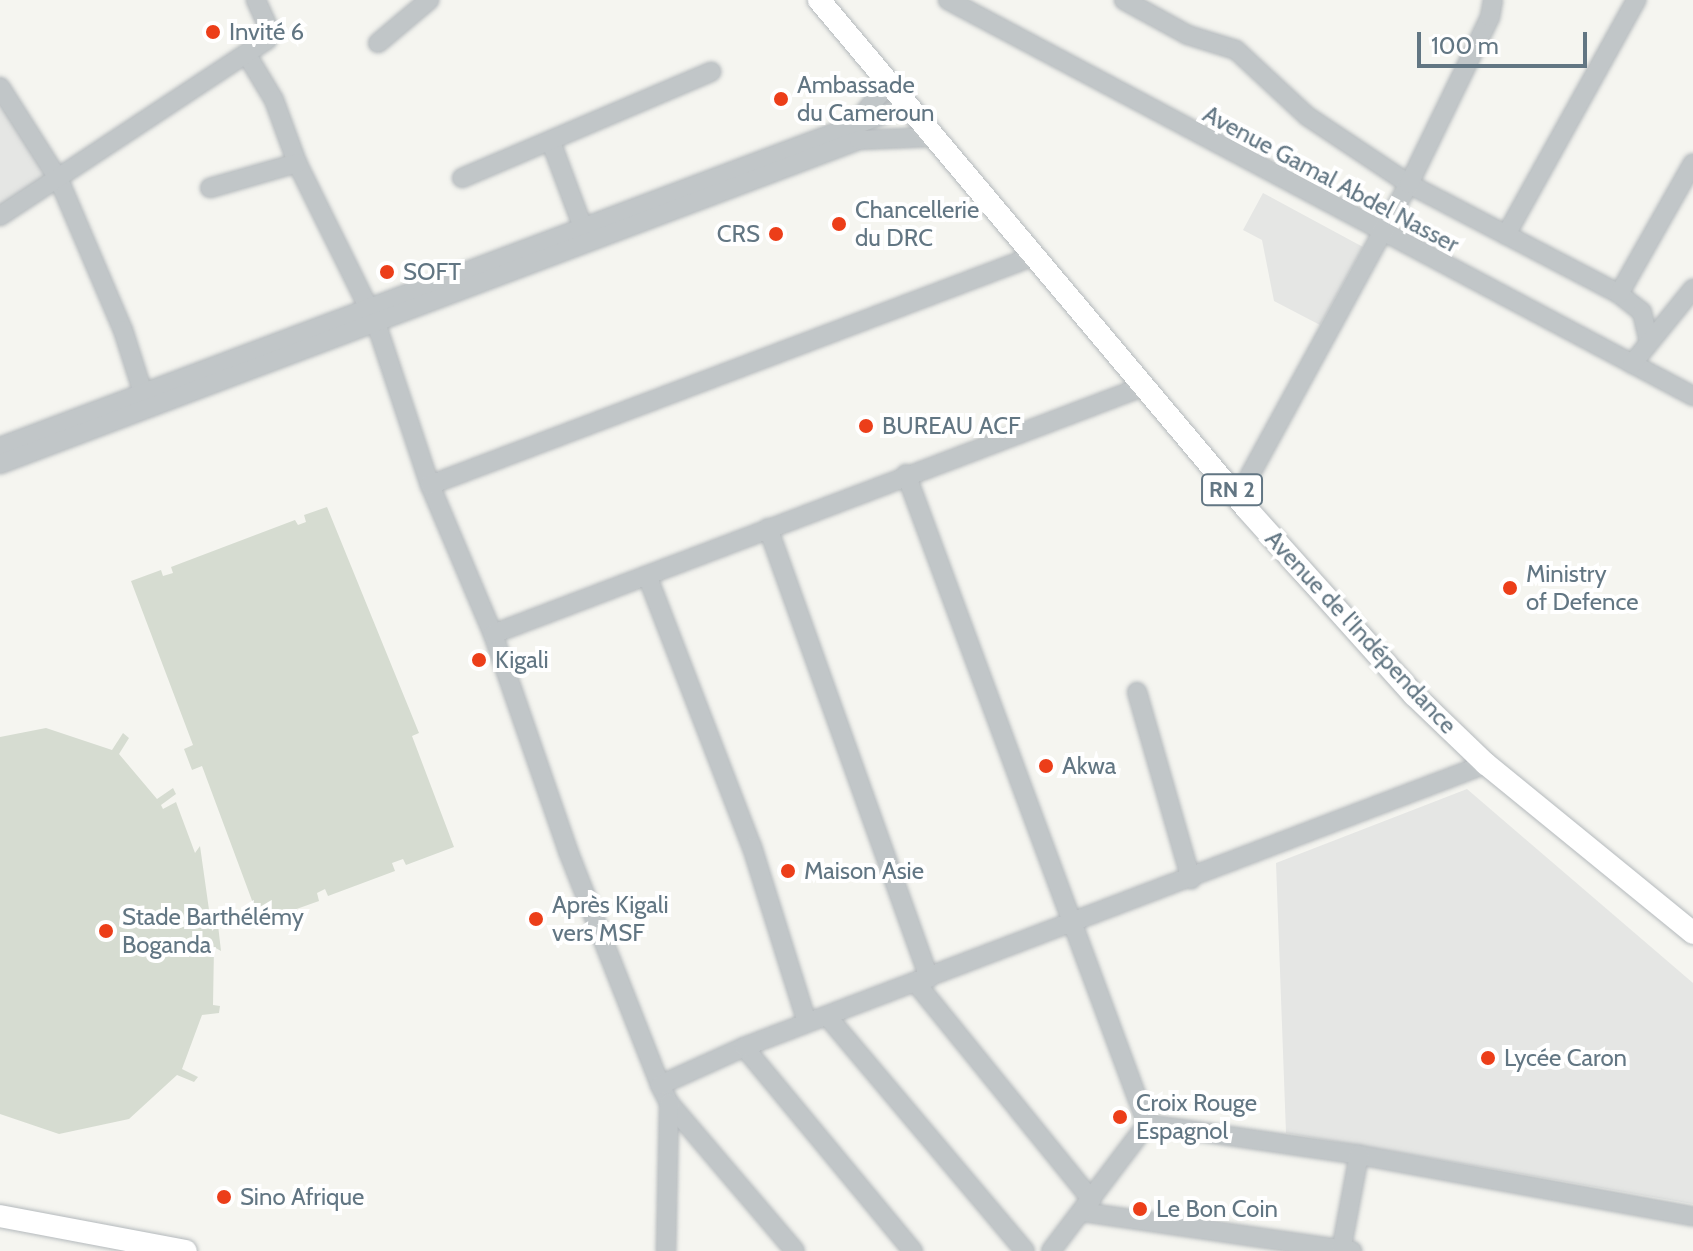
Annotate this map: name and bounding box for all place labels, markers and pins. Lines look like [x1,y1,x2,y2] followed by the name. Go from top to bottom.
[229,18,304,46] place label: Invité 6
[204,23,222,41] marker: Invité 6
[797,71,934,127] place label: Ambassade du Cameroun
[772,90,790,108] marker: Ambassade du Cameroun
[855,196,979,252] place label: Chancellerie du DRC
[830,215,848,233] marker: Chancellerie du DRC
[717,220,760,248] place label: CRS
[767,225,785,243] marker: CRS
[403,258,461,286] place label: SOFT
[378,263,396,281] marker: SOFT
[882,412,1021,440] place label: BUREAU ACF
[857,417,875,435] marker: BUREAU ACF
[1526,560,1638,616] place label: Ministry of Defence
[1501,579,1519,597] marker: Ministry of Defence
[495,646,548,674] place label: Kigali
[470,651,488,669] marker: Kigali
[1062,752,1116,780] place label: Akwa
[1037,757,1055,775] marker: Akwa
[804,857,924,885] place label: Maison Asie
[779,862,797,880] marker: Maison Asie
[552,891,669,947] place label: Après Kigali vers MSF
[122,903,304,959] place label: Stade Barthélémy Boganda
[527,910,545,928] marker: Après Kigali vers MSF
[97,922,115,940] marker: Stade Barthélémy Boganda
[1504,1044,1627,1072] place label: Lycée Caron
[1479,1049,1497,1067] marker: Lycée Caron
[1136,1089,1257,1145] place label: Croix Rouge Espagnol
[1111,1108,1129,1126] marker: Croix Rouge Espagnol
[240,1183,364,1211] place label: Sino Afrique
[215,1188,233,1206] marker: Sino Afrique
[1156,1195,1278,1223] place label: Le Bon Coin
[1131,1200,1149,1218] marker: Le Bon Coin

